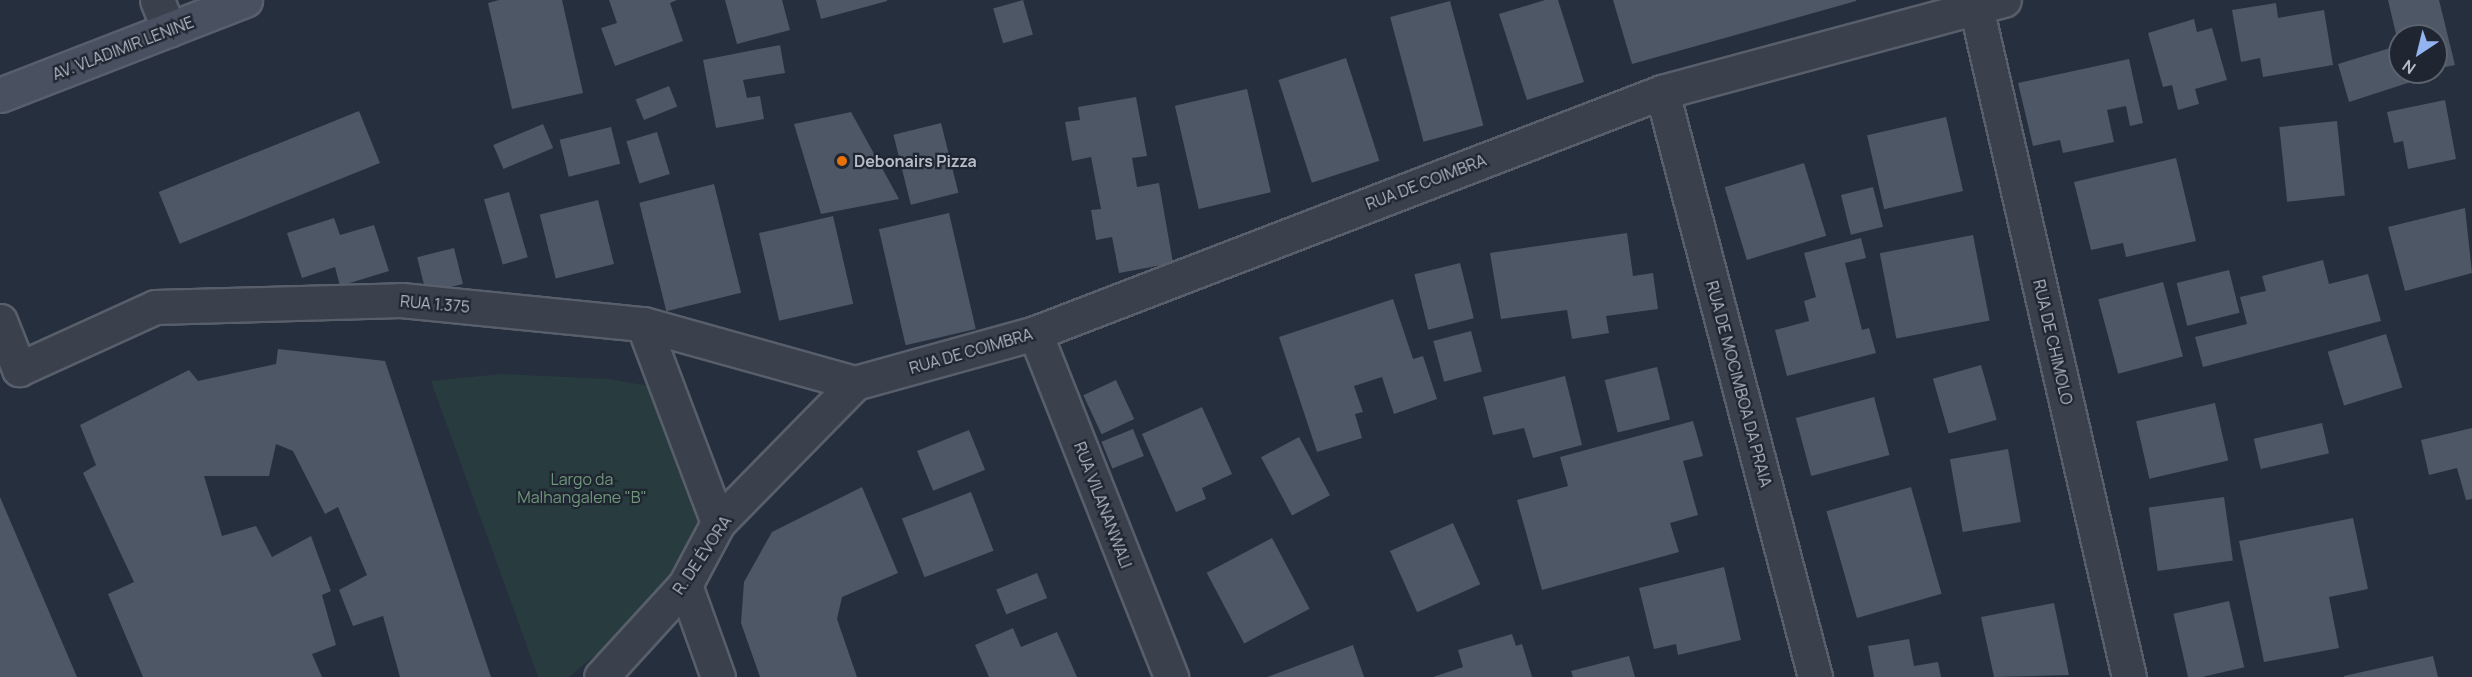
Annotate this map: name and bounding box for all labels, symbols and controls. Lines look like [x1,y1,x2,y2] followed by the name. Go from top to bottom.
[50,12,196,84] street label: AV. VLADIMIR LENINE
[2388,24,2448,84] north arrow
[2398,55,2420,79] text: N
[1363,150,1489,214] street label: RUA DE COIMBRA
[854,151,977,171] place label: Debonairs Pizza
[835,154,849,168] marker: Debonairs Pizza
[2029,278,2077,406] street label: RUA DE CHIMOLO
[1702,279,1776,489] street label: RUA DE MOCIMBOA DA PRAIA
[399,291,471,317] street label: RUA 1.375
[907,324,1035,378] street label: RUA DE COIMBRA
[1070,439,1136,571] street label: RUA VILANANWALI
[517,469,647,507] park label: Largo da Malhangalene "B"
[669,512,735,598] street label: R. DE ÉVORA

